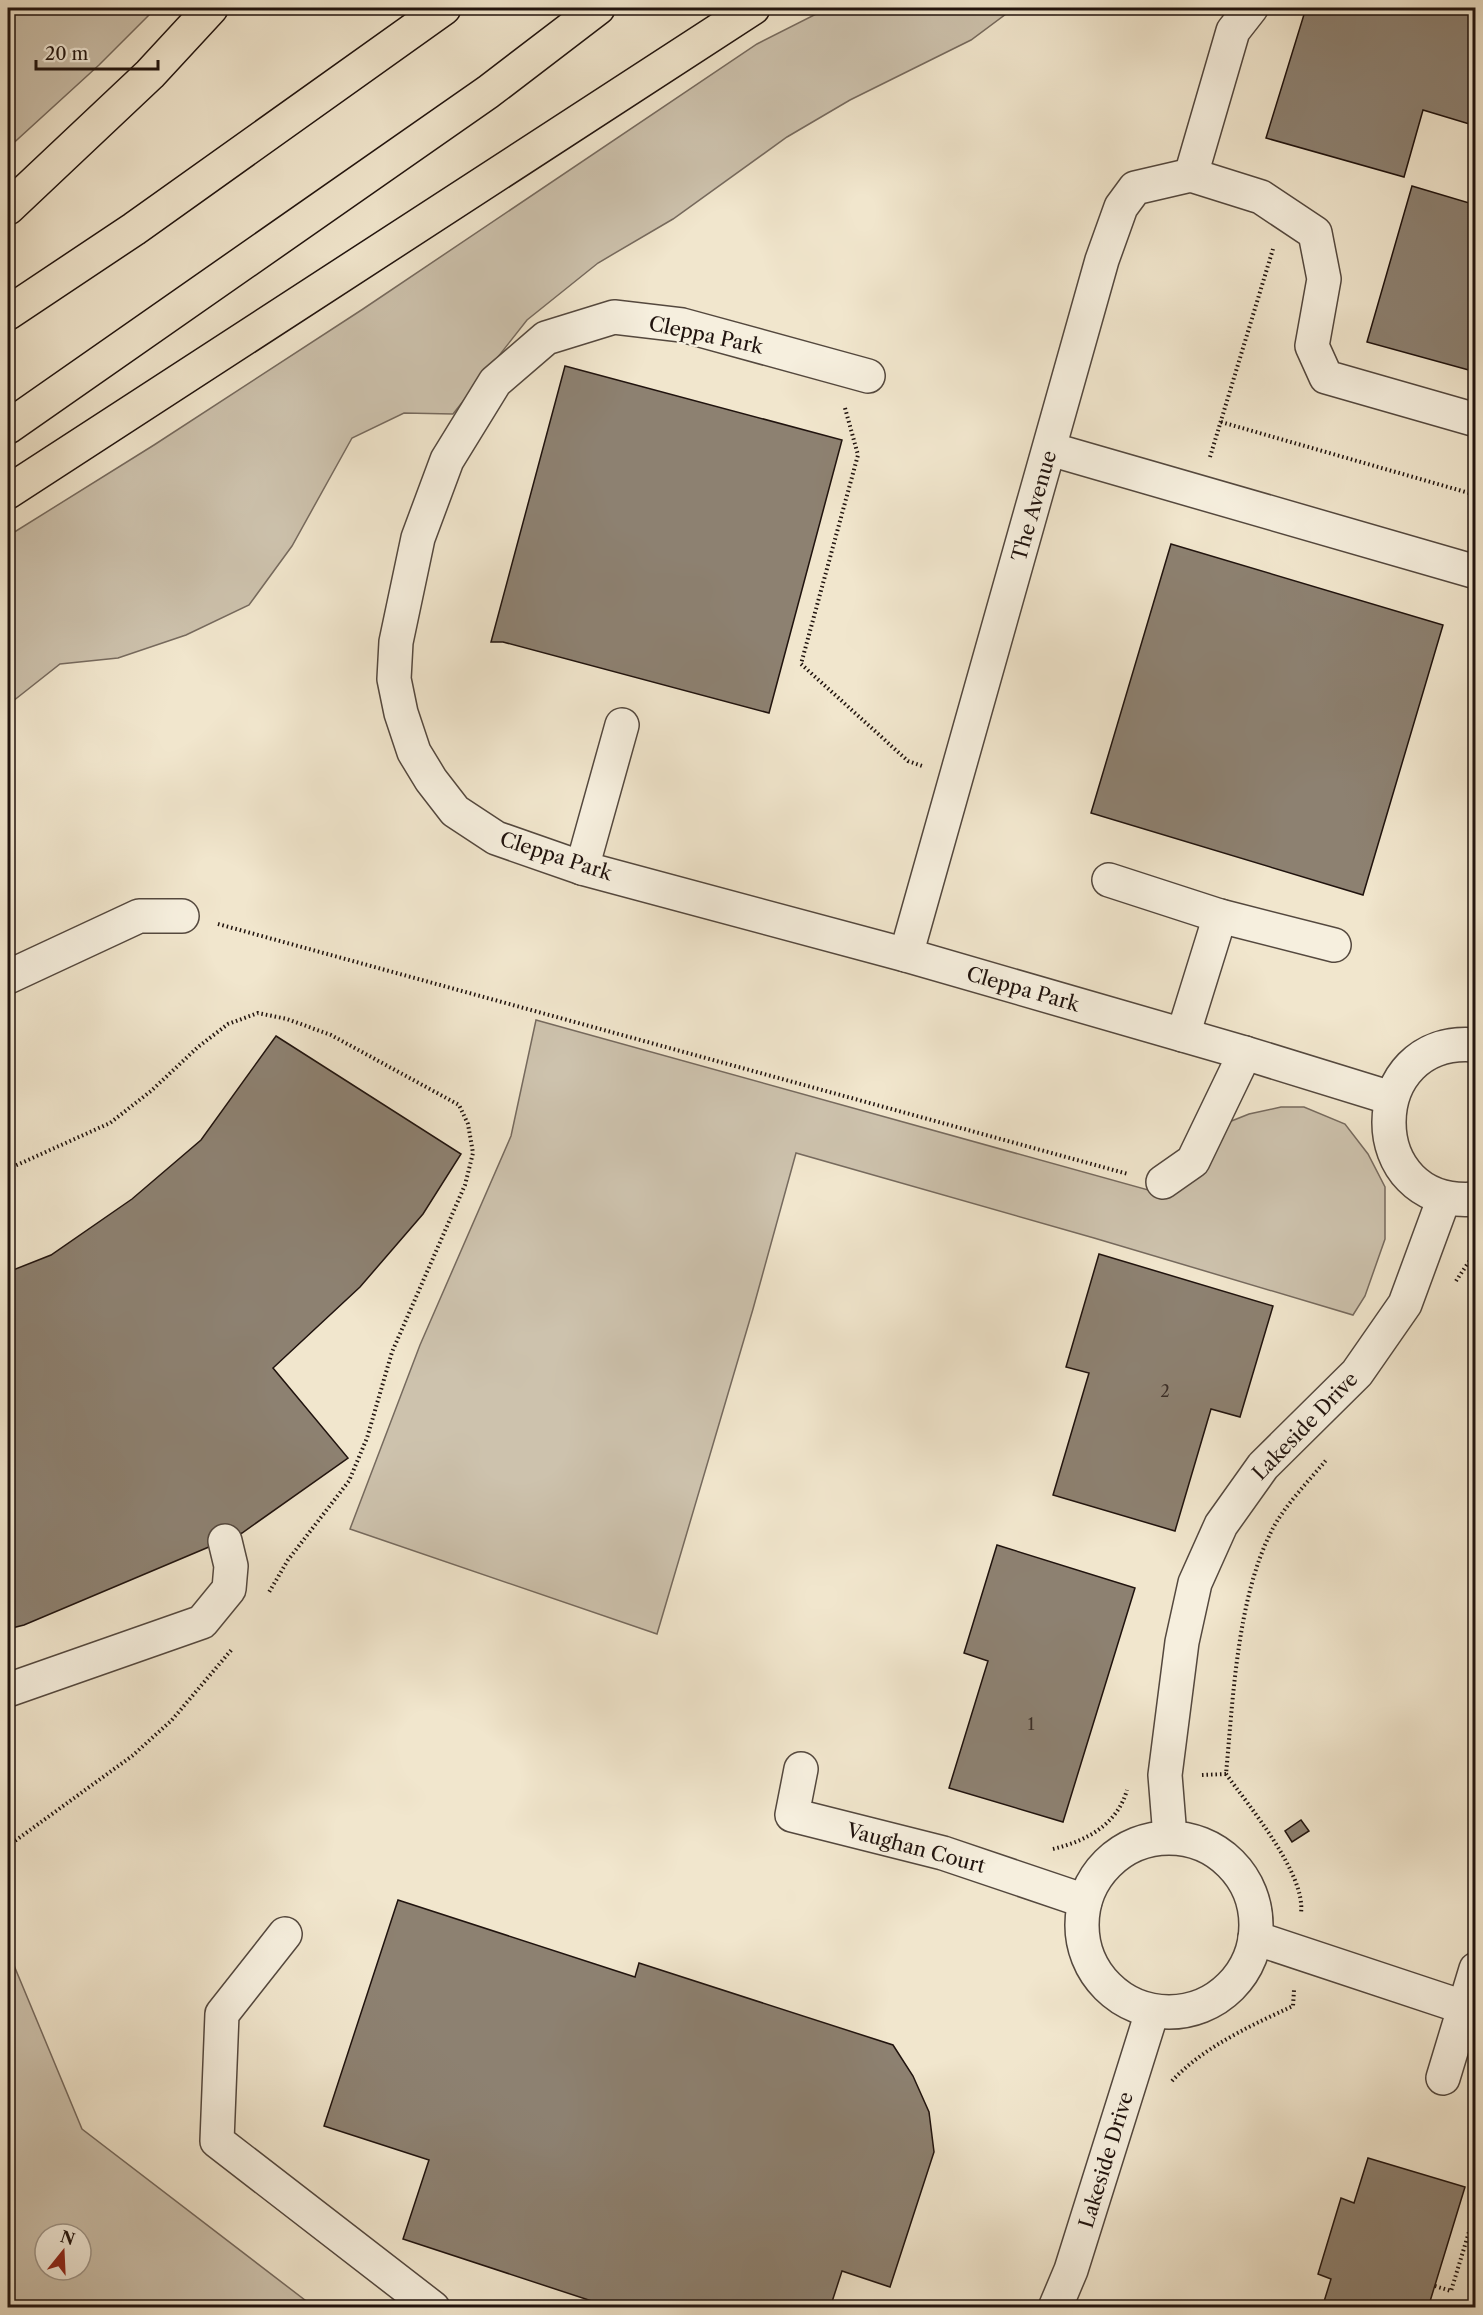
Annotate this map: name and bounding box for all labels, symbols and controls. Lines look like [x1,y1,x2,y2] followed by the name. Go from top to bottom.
[36,33,158,71] scale bar
[45,43,89,65] text: 20 m
[647,311,767,359] street label: Cleppa Park
[1007,448,1061,564] street label: The Avenue
[497,827,616,886] street label: Cleppa Park
[964,961,1084,1017] street label: Cleppa Park
[1247,1367,1363,1485] street label: Lakeside Drive
[1160,1381,1170,1401] house number: 2
[1028,1714,1035,1734] house number: 1
[843,1818,988,1878] street label: Vaughan Court
[1074,2089,1138,2231] street label: Lakeside Drive
[33,2222,93,2282] north arrow
[58,2226,77,2249] text: N

